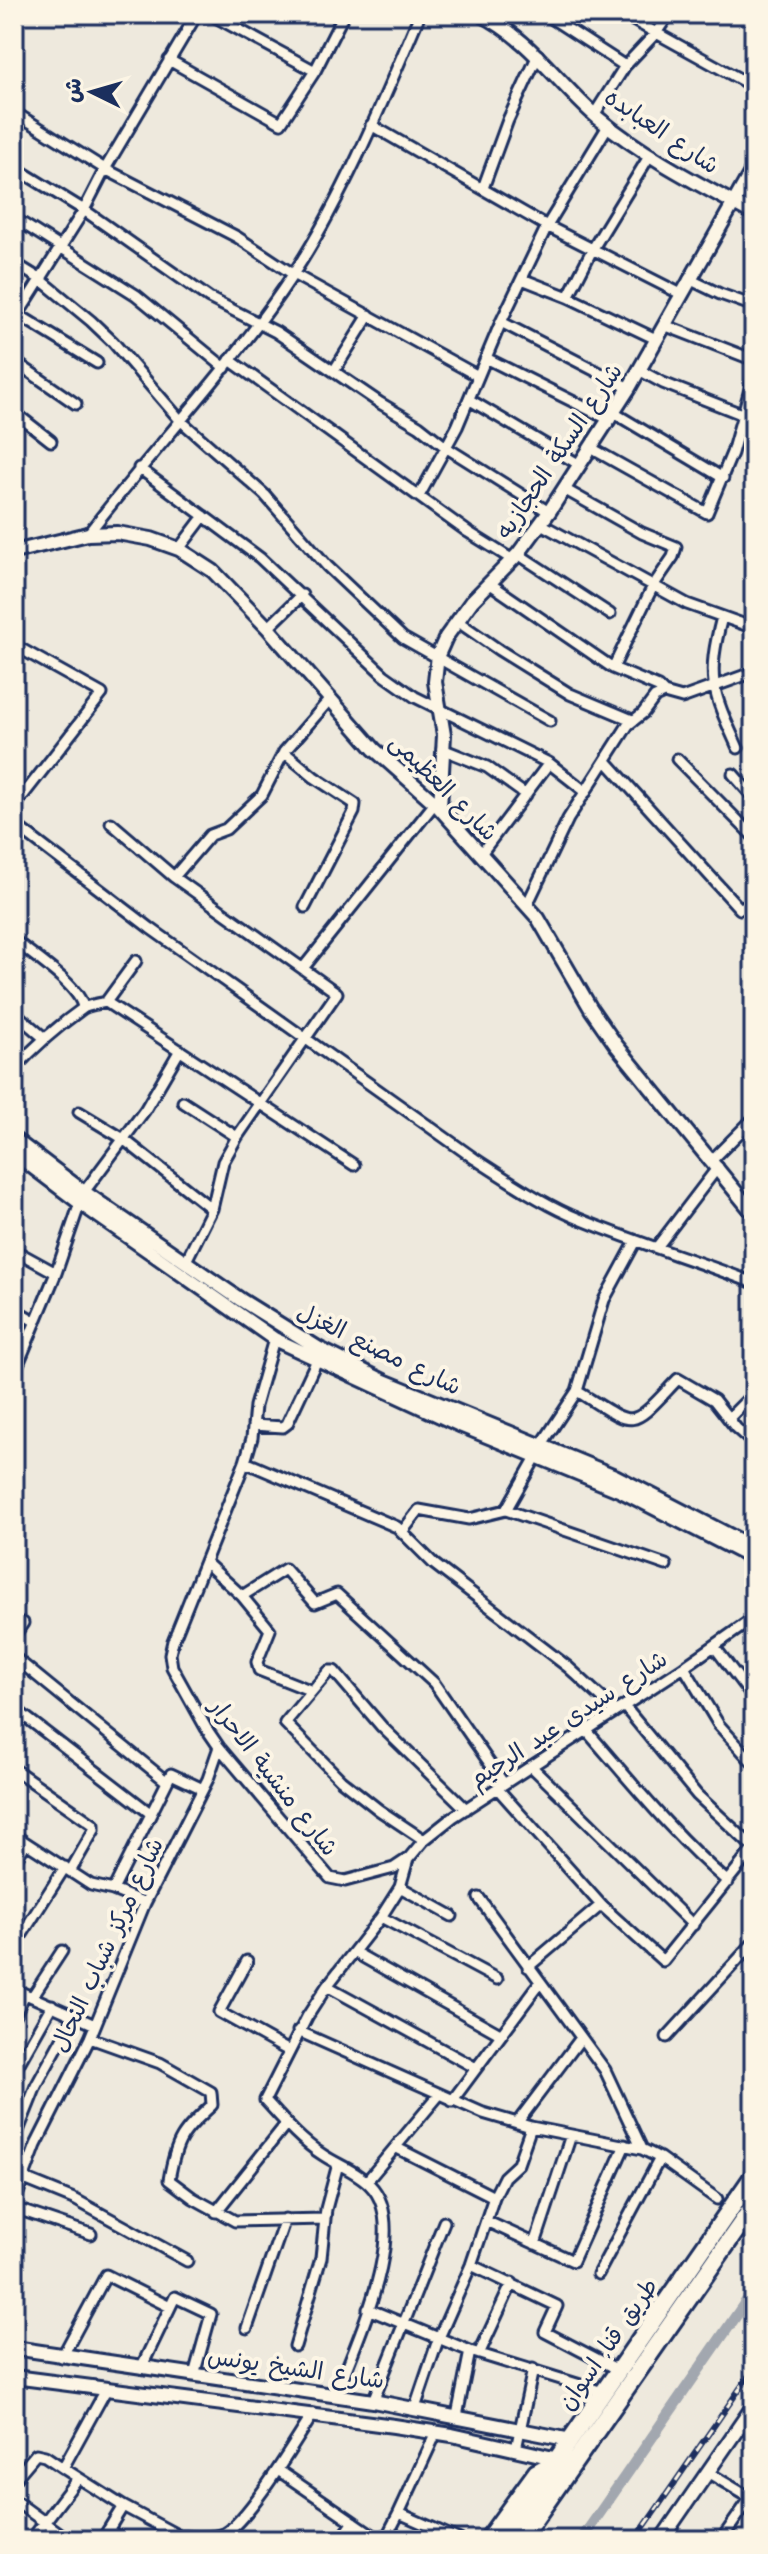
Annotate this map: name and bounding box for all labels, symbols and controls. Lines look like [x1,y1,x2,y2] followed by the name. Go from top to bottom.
[52,52,132,132] north arrow
[57,77,90,104] text: ش
[597,81,726,183] street label: شارع العبابده
[488,357,631,546] street label: شارع السكة الحجازيه
[382,726,505,849] street label: شارع العظيمى
[291,1295,467,1404] street label: شارع مصنع الغزل
[463,1643,674,1797] street label: شارع سيدى عبد الرحيم
[200,1690,346,1864] street label: شارع منشية الاحرار
[43,1832,173,2058] street label: شارع مركز شباب النحال
[551,2272,667,2418] street label: طريق قنا, اسوان
[205,2340,386,2398] street label: شارع الشيخ يونس

